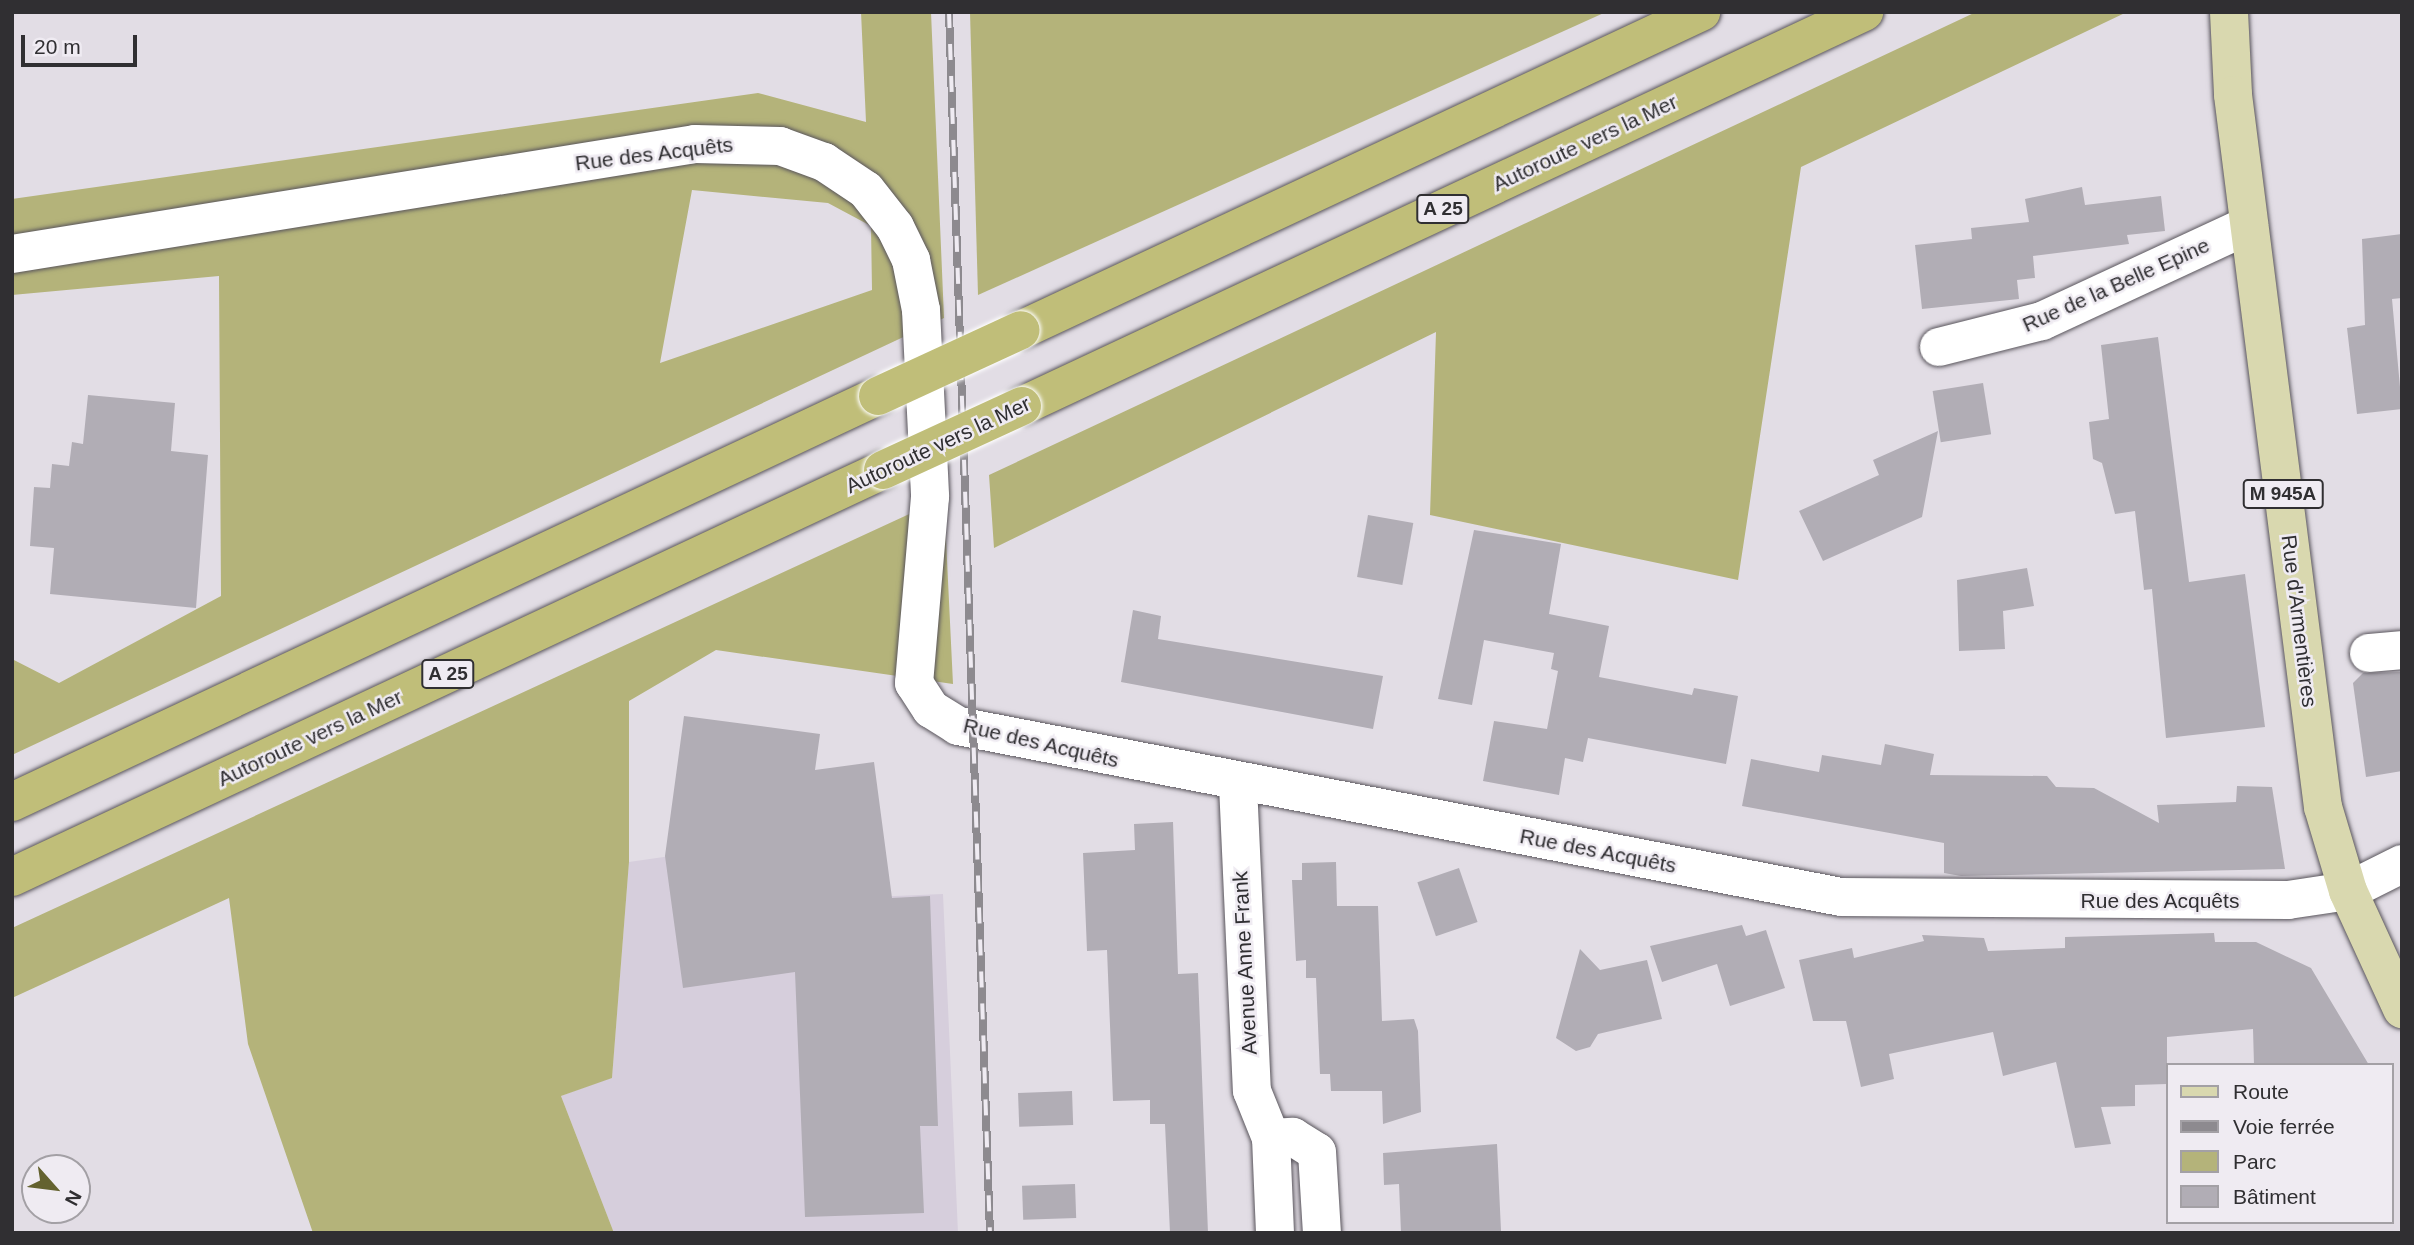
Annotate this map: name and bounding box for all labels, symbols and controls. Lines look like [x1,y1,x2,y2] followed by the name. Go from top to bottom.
[24,21,140,65] scale bar
[34,35,81,58] text: 20 m
[1489,89,1681,197] street label: Autoroute vers la Mer
[573,132,735,176] street label: Rue des Acquêts
[1415,194,1471,224] road number: A 25
[2019,232,2213,338] street label: Rue de la Belle Epine
[842,391,1034,499] street label: Autoroute vers la Mer
[2241,478,2325,509] road number: M 945A
[2276,533,2322,709] street label: Rue d'Armentières
[420,659,476,690] road number: A 25
[214,684,406,792] street label: Autoroute vers la Mer
[960,713,1122,773] street label: Rue des Acquêts
[1517,823,1679,879] street label: Rue des Acquêts
[1228,870,1262,1056] street label: Avenue Anne Frank
[2080,888,2240,914] street label: Rue des Acquêts
[2166,1063,2393,1224] legend
[2233,1080,2289,1103] text: Route
[2233,1115,2335,1138] text: Voie ferrée
[2233,1150,2276,1173] text: Parc
[21,1154,91,1224] north arrow
[2233,1185,2316,1208] text: Bâtiment
[61,1187,86,1209] text: N

